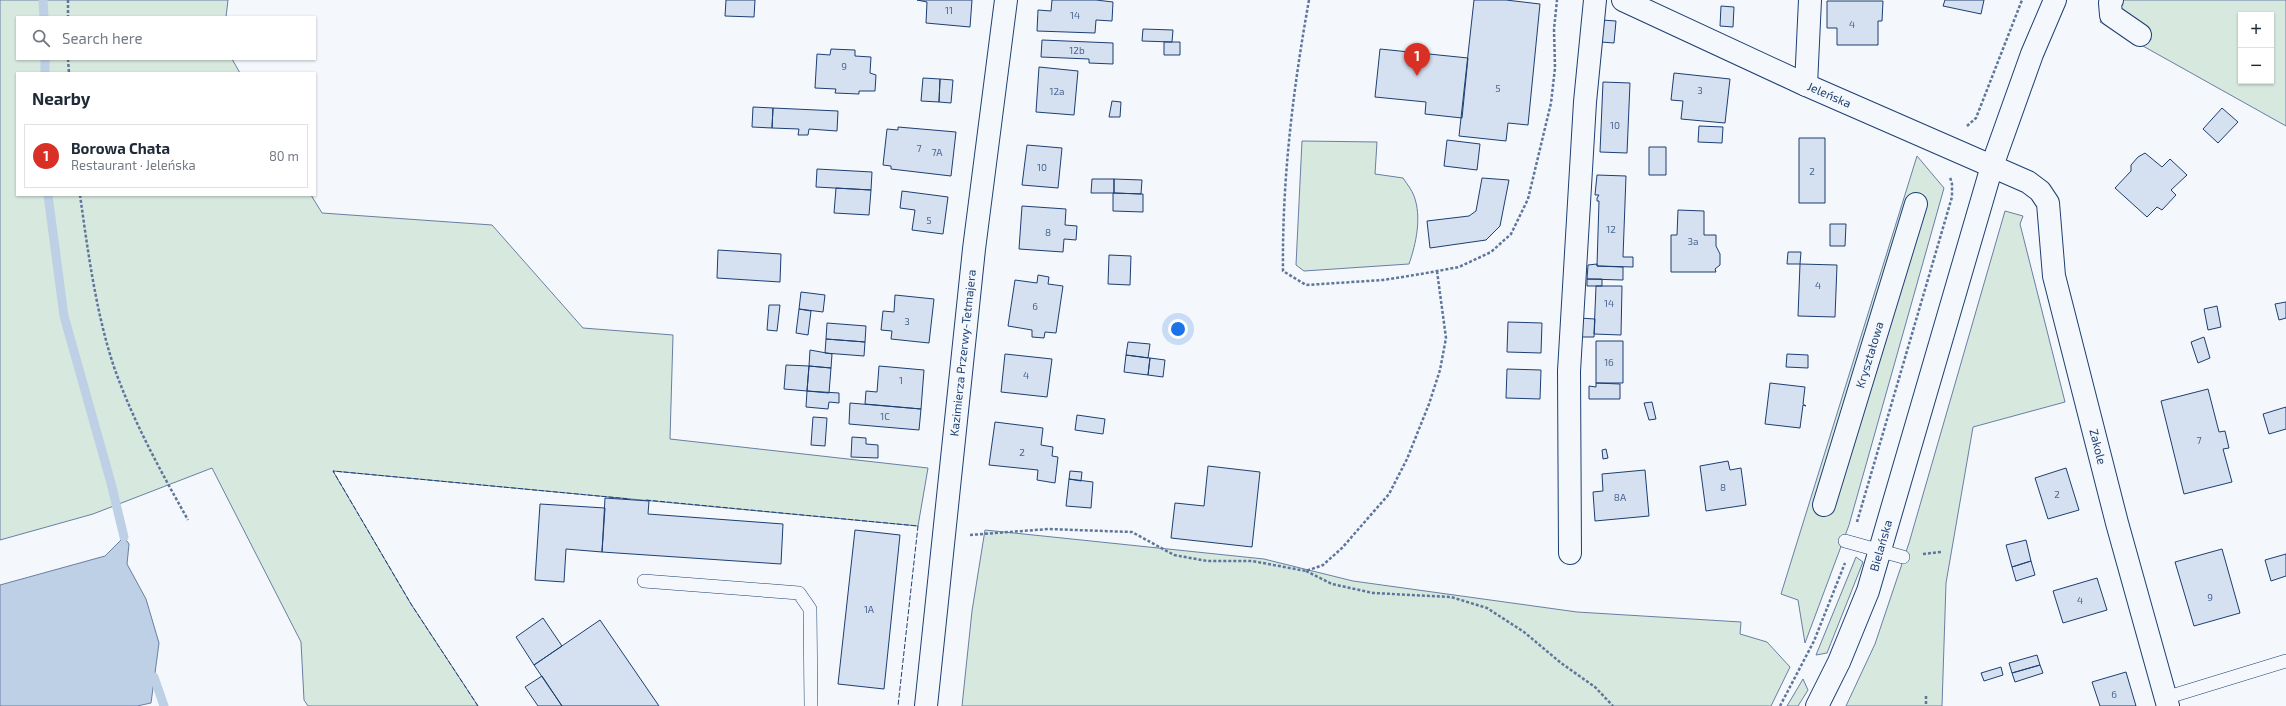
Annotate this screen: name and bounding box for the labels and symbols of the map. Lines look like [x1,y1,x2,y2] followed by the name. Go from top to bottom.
[945,4,953,16] house number: 11
[1070,9,1080,21] house number: 14
[1849,18,1855,30] house number: 4
[1404,43,1430,76] pin: 1
[1069,44,1085,56] house number: 12b
[841,60,847,72] house number: 9
[1805,78,1854,110] street label: Jeleńska
[1495,82,1501,94] house number: 5
[1697,84,1703,96] house number: 3
[1049,85,1065,97] house number: 12a
[1610,119,1620,131] house number: 10
[916,142,922,154] house number: 7
[932,146,943,158] house number: 7A
[1037,161,1047,173] house number: 10
[1809,165,1815,177] house number: 2
[926,214,932,226] house number: 5
[1606,223,1616,235] house number: 12
[1045,226,1051,238] house number: 8
[1687,235,1699,247] house number: 3a
[946,269,978,437] street label: Kazimierza Przerwy-Tetmajera
[1815,279,1821,291] house number: 4
[1604,297,1614,309] house number: 14
[1032,300,1038,312] house number: 6
[904,315,910,327] house number: 3
[1168,319,1188,339] your location
[1852,320,1886,390] street label: Kryształowa
[1604,356,1614,368] house number: 16
[1023,369,1029,381] house number: 4
[899,374,903,386] house number: 1
[880,410,890,422] house number: 1C
[2087,427,2110,466] street label: Zakole
[2196,434,2202,446] house number: 7
[1019,446,1025,458] house number: 2
[1720,481,1726,493] house number: 8
[2054,488,2060,500] house number: 2
[1614,491,1627,503] house number: 8A
[1866,518,1894,573] street label: Bielańska
[2207,591,2213,603] house number: 9
[2077,594,2083,606] house number: 4
[864,603,875,615] house number: 1A
[2111,688,2117,700] house number: 6

